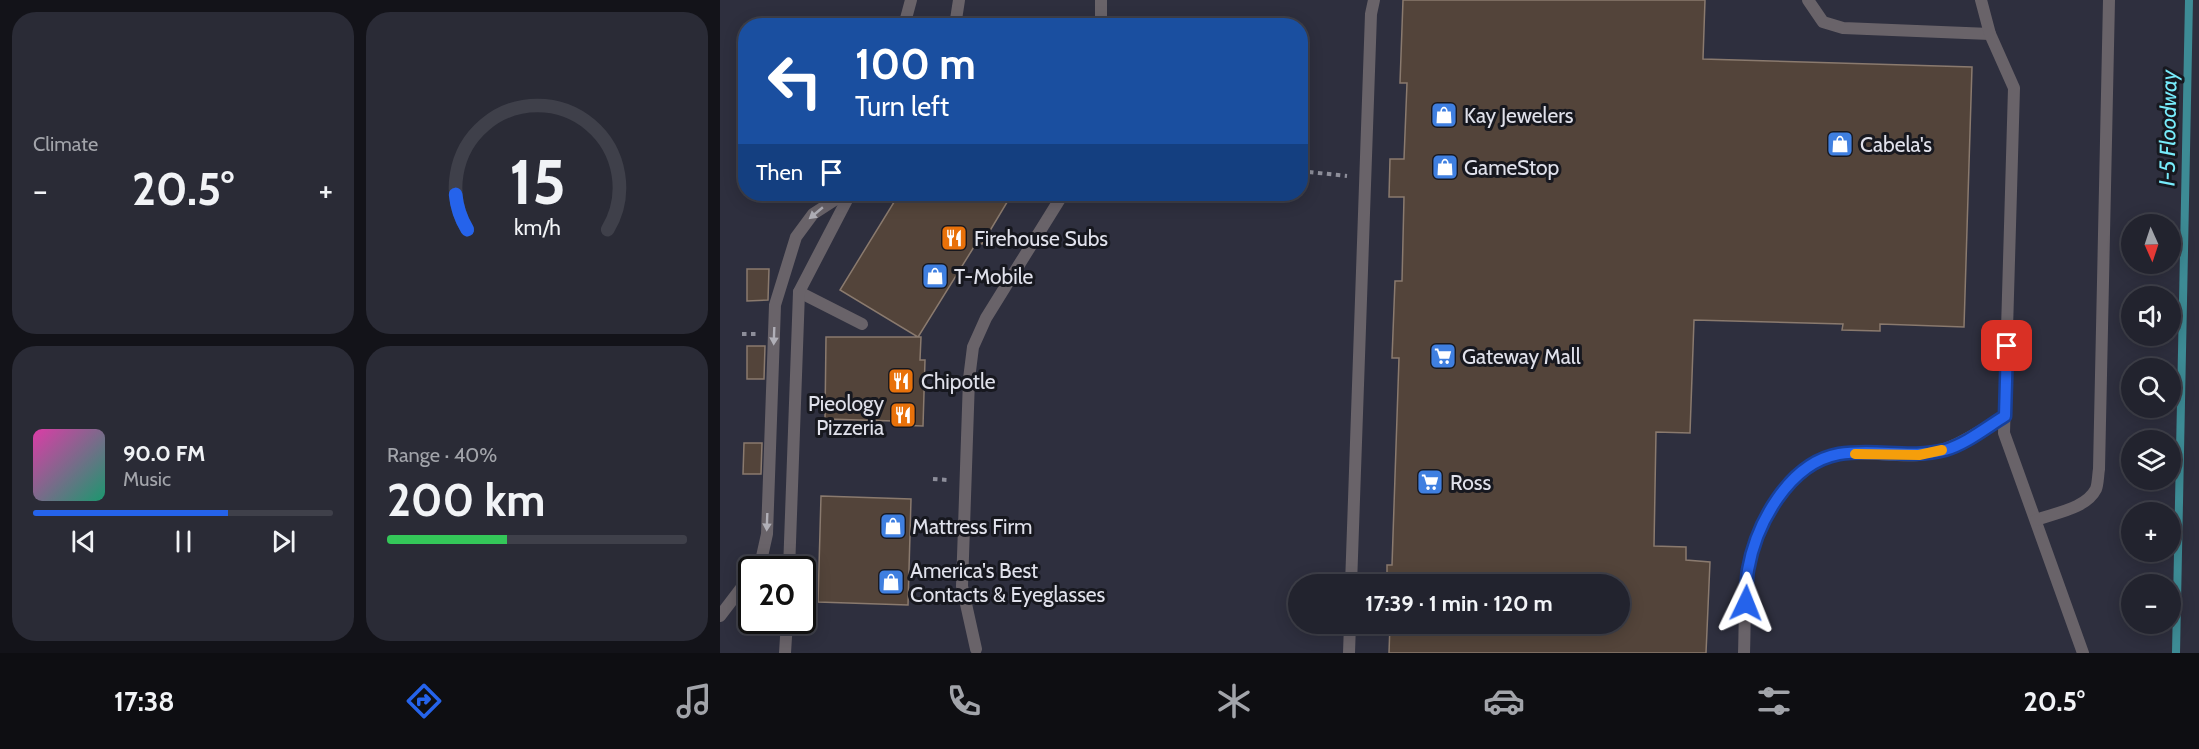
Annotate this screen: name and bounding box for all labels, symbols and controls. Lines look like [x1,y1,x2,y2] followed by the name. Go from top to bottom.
[855,38,976,90] text: 100 m
[756,42,834,120] icon: left
[2153,69,2183,186] water label: I-5 Floodway
[855,90,949,123] text: Turn left
[1429,100,1459,130] shop icon: Kay Jewelers
[1464,103,1574,128] place label: Kay Jewelers
[1825,129,1855,159] shop icon: Cabela's
[33,132,98,156] text: Climate
[1860,132,1932,157] place label: Cabela's
[509,144,565,220] text: 15
[1430,152,1460,182] shop icon: GameStop
[1464,155,1559,180] place label: GameStop
[815,156,848,189] icon: arrive
[756,159,803,186] text: Then
[132,162,234,216] text: 20.5°
[33,170,48,210] text: −
[318,170,333,210] text: +
[808,207,824,220] one-way arrow
[514,214,560,240] text: km/h
[2121,214,2181,274] north arrow
[2121,214,2181,634] map controls
[939,223,969,253] restaurant icon: Firehouse Subs
[974,226,1108,251] place label: Firehouse Subs
[920,261,950,291] shop icon: T-Mobile
[954,264,1034,289] place label: T-Mobile
[2121,286,2181,346] button: sound
[1981,320,2032,371] pin
[769,326,779,345] one-way arrow
[1990,329,2023,362] icon: arrive
[1428,341,1458,371] supermarket icon: Gateway Mall
[1462,344,1581,369] place label: Gateway Mall
[2121,358,2181,418] button: search
[886,366,916,396] restaurant icon: Chipotle
[921,369,996,394] place label: Chipotle
[808,391,884,440] place label: Pieology Pizzeria
[888,400,918,430] restaurant icon: Pieology Pizzeria
[2121,430,2181,490] button: layers
[123,440,205,467] text: 90.0 FM
[387,443,497,467] text: Range · 40%
[123,467,171,491] text: Music
[1415,467,1445,497] supermarket icon: Ross
[1450,470,1492,495] place label: Ross
[387,473,545,527] text: 200 km
[2121,502,2181,562] button: +
[878,511,908,541] shop icon: Mattress Firm
[763,513,772,532] one-way arrow
[912,514,1033,539] place label: Mattress Firm
[67,525,100,558] icon: previous
[167,525,200,558] icon: pause
[267,525,300,558] icon: next
[738,556,816,634] speed limit sign: 20
[910,558,1106,607] place label: America's Best Contacts & Eyeglasses
[876,567,906,597] shop icon: America's Best Contacts & Eyeglasses
[1714,571,1778,635] position arrow
[2121,574,2181,634] button: −
[1365,590,1553,617] text: 17:39 · 1 min · 120 m
[403,680,445,722] icon: directions
[673,680,715,722] icon: music
[943,680,985,722] icon: phone
[1213,680,1255,722] icon: climate
[1483,680,1525,722] icon: car
[1753,680,1795,722] icon: filters
[114,685,175,718] text: 17:38
[2024,685,2085,718] text: 20.5°

